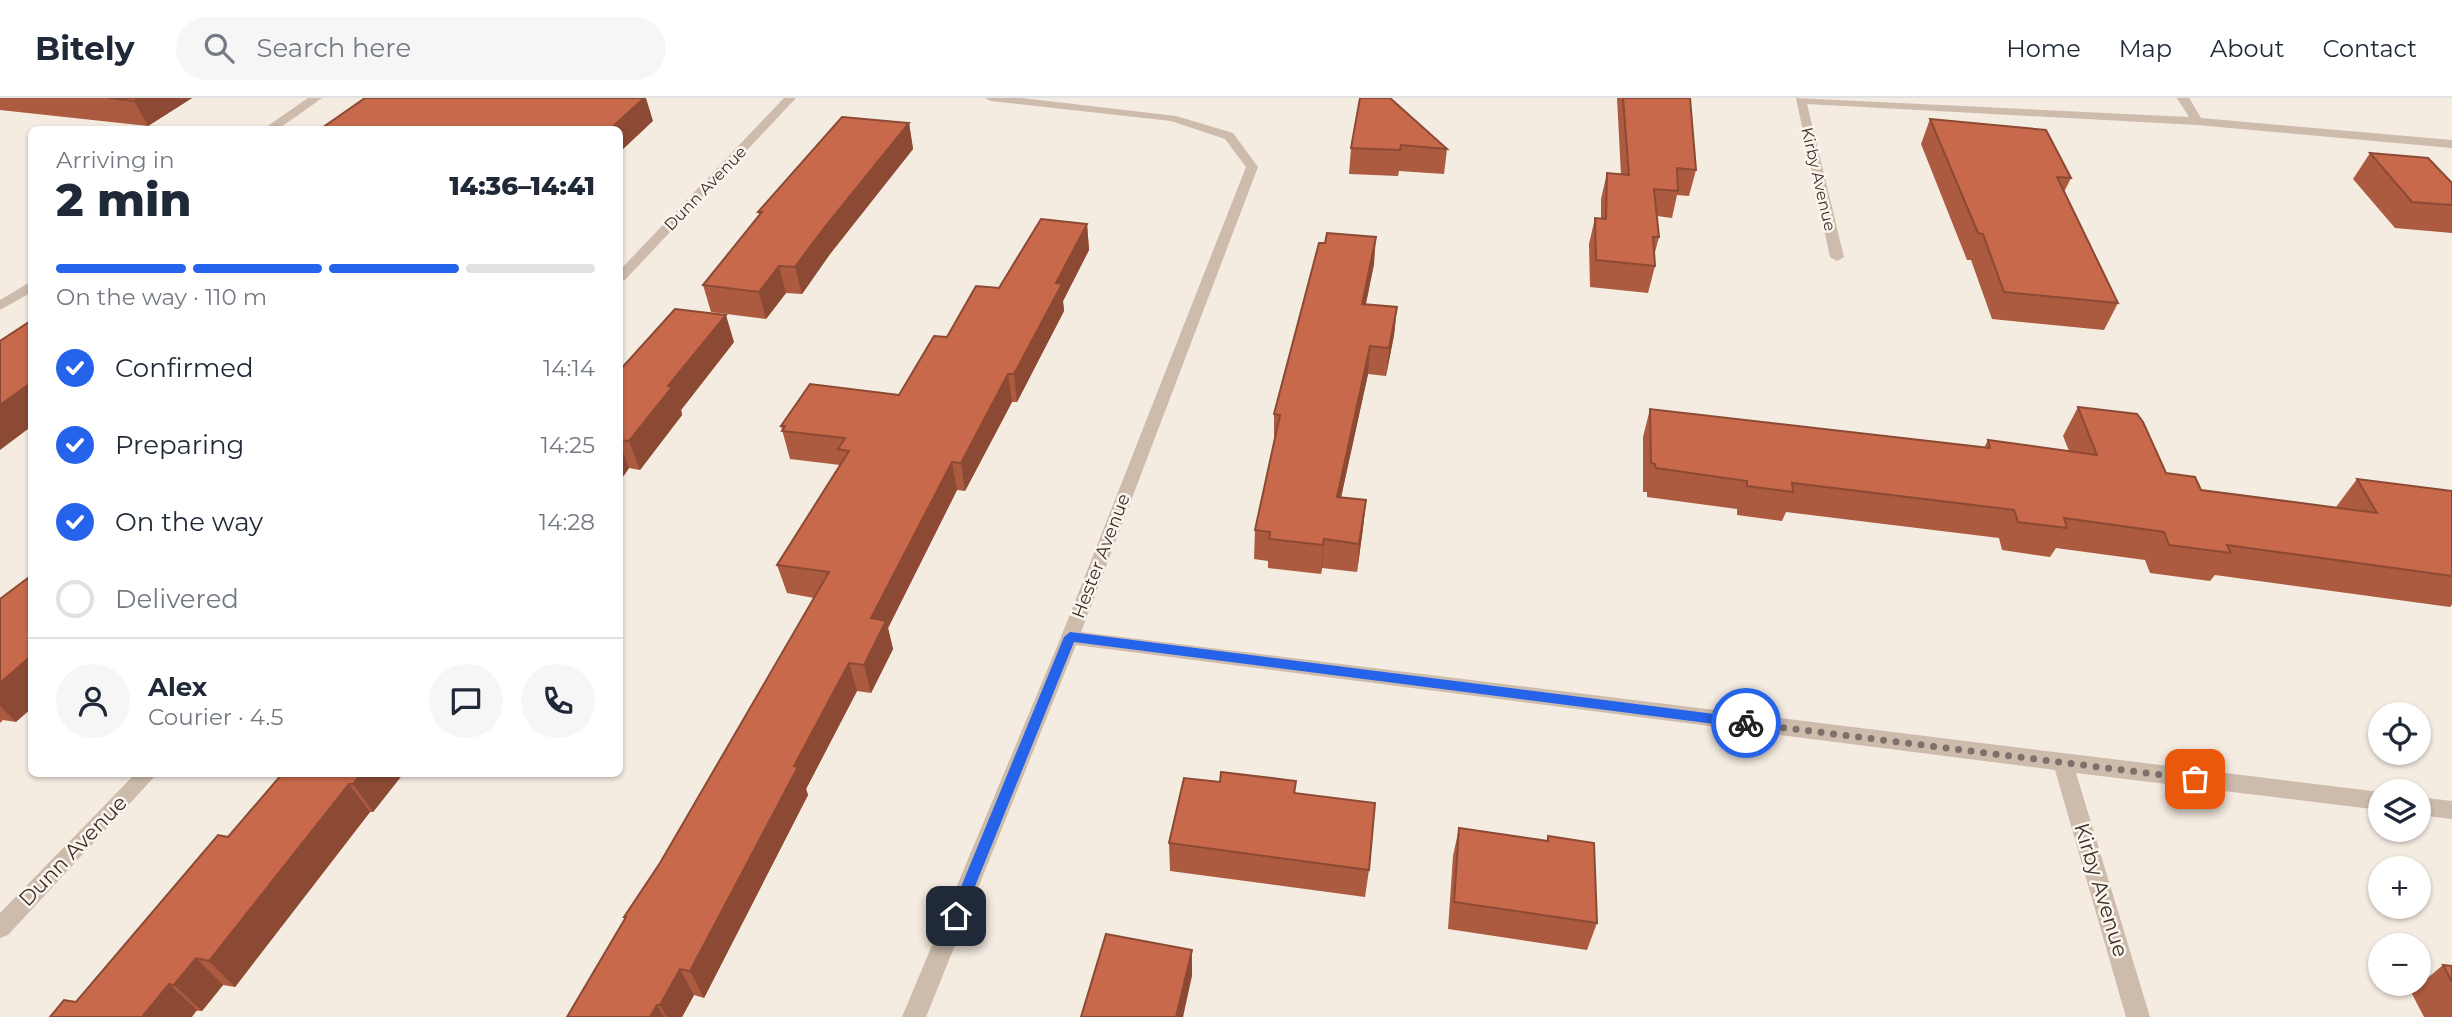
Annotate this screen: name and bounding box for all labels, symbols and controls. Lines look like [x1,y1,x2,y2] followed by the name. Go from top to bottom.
[176,17,666,80] search box
[35,28,134,68] text: Bitely
[200,29,238,67] icon: search
[256,32,411,64] text: Search here
[2006,34,2081,63] text: Home
[2119,34,2172,63] text: Map
[2210,34,2284,63] text: About
[2322,34,2417,63] text: Contact
[1797,125,1840,233] street label: Kirby Avenue
[660,142,750,235] street label: Dunn Avenue
[56,146,175,174] text: Arriving in
[449,170,595,202] text: 14:36–14:41
[56,171,191,228] text: 2 min
[56,283,267,311] text: On the way · 110 m
[56,349,94,387] icon: check
[115,352,254,384] text: Confirmed
[543,354,595,382] text: 14:14
[56,426,94,464] icon: check
[115,429,244,461] text: Preparing
[540,431,595,459] text: 14:25
[1067,490,1135,622] street label: Hester Avenue
[56,503,94,541] icon: check
[115,506,263,538] text: On the way
[539,508,595,536] text: 14:28
[115,583,239,615] text: Delivered
[56,664,130,738] button: person
[429,664,503,738] button: chat
[521,664,595,738] button: phone
[148,671,207,703] text: Alex
[1711,688,1781,758] courier
[2368,702,2431,996] map controls
[2368,702,2431,765] button: locate
[148,703,283,731] text: Courier · 4.5
[1727,704,1765,742] icon: bike
[2165,749,2225,809] pin
[2176,760,2214,798] icon: bag
[2368,779,2431,842] button: layers
[13,790,132,911] street label: Dunn Avenue
[2069,820,2134,960] street label: Kirby Avenue
[2368,856,2431,919] button: +
[926,886,986,946] pin
[937,897,975,935] icon: home
[2368,933,2431,996] button: −

